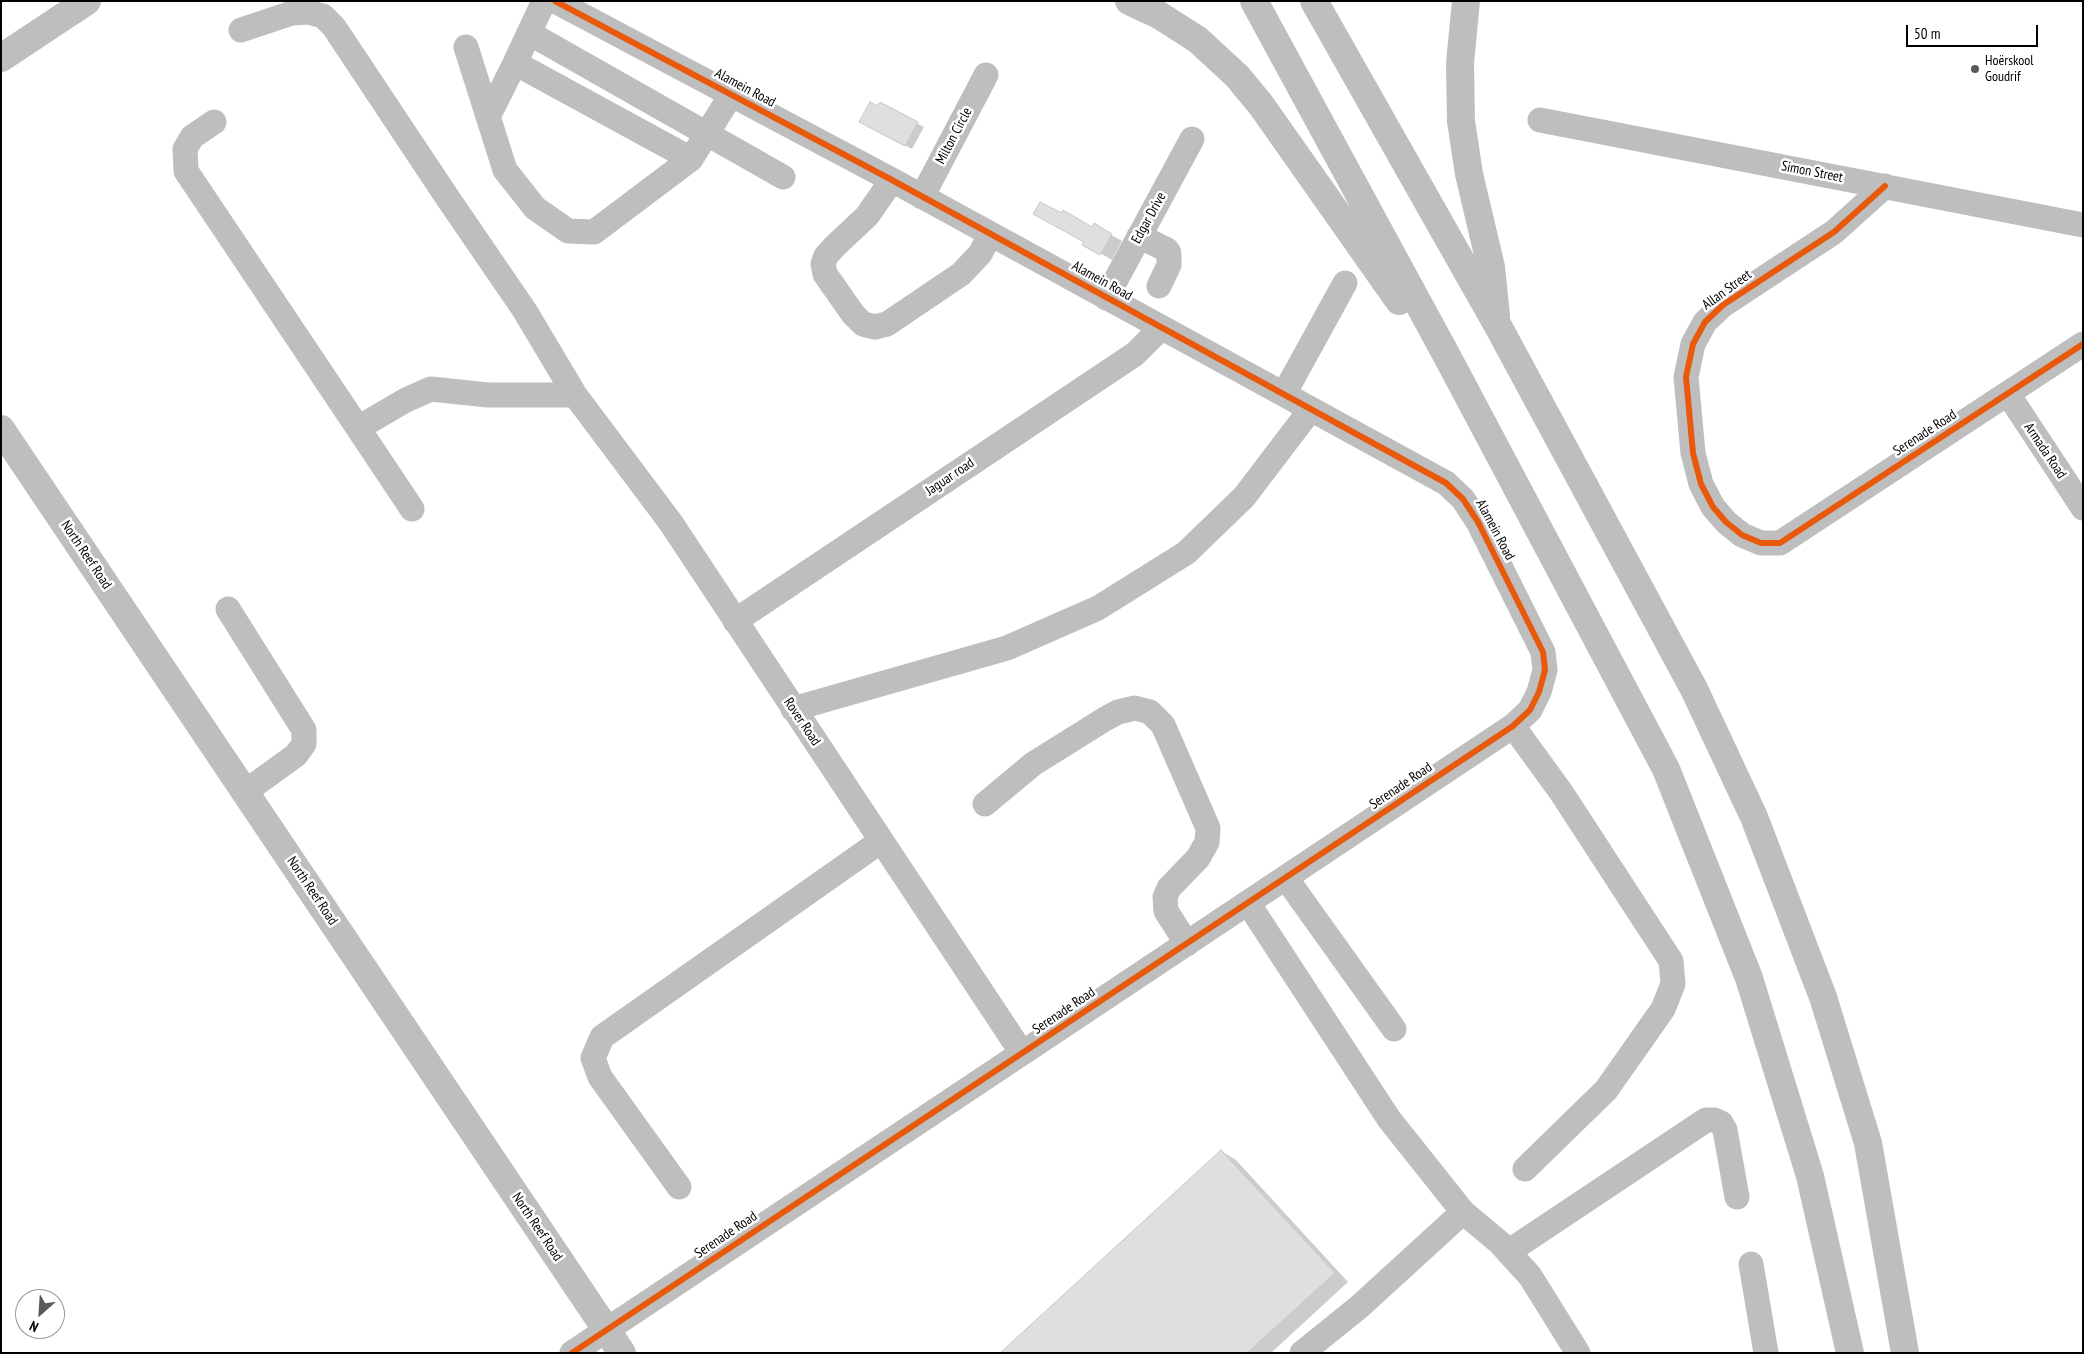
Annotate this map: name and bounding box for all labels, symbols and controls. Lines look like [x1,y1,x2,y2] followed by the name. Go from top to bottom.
[1909,15,2042,47] scale bar
[1914,24,1940,43] text: 50 m
[1985,53,2034,85] place label: Hoërskool Goudrif
[1969,63,1981,75] marker: Hoërskool Goudrif
[712,65,778,111] street label: Alamein Road
[932,105,976,167] street label: Milton Circle
[1780,158,1844,186] street label: Simon Street
[1128,189,1170,247] street label: Edgar Drive
[1069,258,1135,304] street label: Alamein Road
[1699,266,1755,314] street label: Allan Street
[1890,406,1960,460] street label: Serenade Road
[2020,420,2070,482] street label: Armada Road
[922,455,978,499] street label: Jaguar road
[1472,497,1518,563] street label: Alamein Road
[57,518,115,592] street label: North Reef Road
[780,695,824,749] street label: Rover Road
[1367,759,1435,813] street label: Serenade Road
[283,854,341,928] street label: North Reef Road
[1030,984,1098,1038] street label: Serenade Road
[508,1190,566,1264] street label: North Reef Road
[692,1208,760,1262] street label: Serenade Road
[15,1289,65,1339] north arrow
[27,1317,41,1336] text: N

